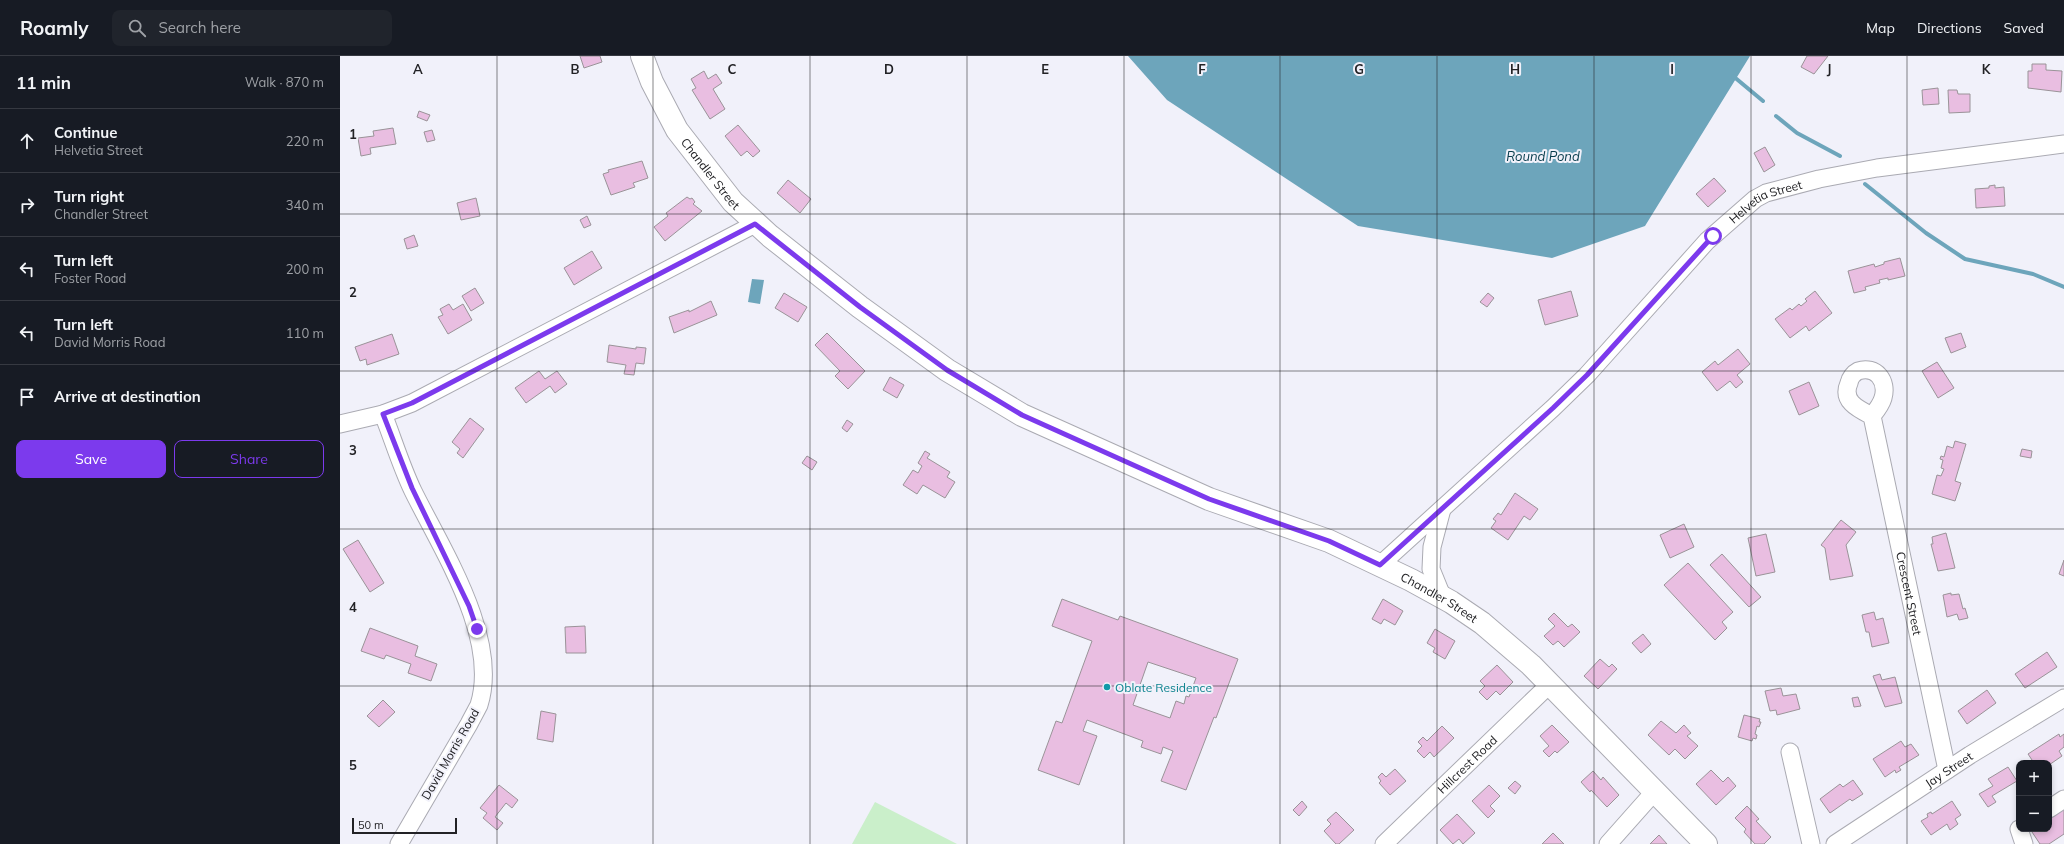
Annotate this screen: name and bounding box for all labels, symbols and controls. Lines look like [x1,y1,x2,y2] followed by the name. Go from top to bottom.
[112,10,392,46] search box
[20,16,88,40] text: Roamly
[126,17,148,39] icon: search
[158,18,241,37] text: Search here
[1866,19,1895,37] text: Map
[1917,19,1982,37] text: Directions
[2004,19,2044,37] text: Saved
[413,61,423,77] text: A
[571,61,580,77] text: B
[728,61,737,77] text: C
[884,61,894,77] text: D
[1041,61,1049,77] text: E
[1198,61,1206,77] text: F
[1354,61,1364,77] text: G
[1510,61,1520,77] text: H
[1670,61,1674,77] text: I
[1827,61,1831,77] text: J
[1982,61,1992,77] text: K
[16,72,71,93] text: 11 min
[245,74,324,90] text: Walk · 870 m
[54,123,117,142] text: Continue
[349,126,357,142] text: 1
[16,130,38,152] icon: ahead
[286,133,324,149] text: 220 m
[678,135,743,212] street label: Chandler Street
[54,142,143,158] text: Helvetia Street
[1506,148,1580,164] water label: Round Pond
[1725,176,1804,226] street label: Helvetia Street
[54,187,124,206] text: Turn right
[16,194,38,216] icon: right
[286,197,324,213] text: 340 m
[54,206,148,222] text: Chandler Street
[1704,227,1722,245] route start
[54,251,113,270] text: Turn left
[16,258,38,280] icon: left
[286,261,324,277] text: 200 m
[54,270,126,286] text: Foster Road
[349,284,357,300] text: 2
[54,315,113,334] text: Turn left
[16,322,38,344] icon: left
[286,325,324,341] text: 110 m
[54,334,165,350] text: David Morris Road
[16,386,38,408] icon: arrive
[54,387,201,406] text: Arrive at destination
[16,440,166,478] button: Save
[174,440,324,478] button: Share
[349,442,357,458] text: 3
[1893,550,1926,636] street label: Crescent Street
[1398,569,1481,626] street label: Chandler Street
[349,599,357,615] text: 4
[468,620,486,638] route end
[1115,680,1212,695] place label: Oblate Residence
[1102,682,1112,692] marker: Oblate Residence
[418,706,482,802] street label: David Morris Road
[1434,732,1500,796] street label: Hillcrest Road
[1922,748,1975,790] street label: Jay Street
[349,757,357,773] text: 5
[2016,760,2052,832] map controls
[2016,760,2052,796] button: +
[2016,796,2052,832] button: −
[352,816,457,835] scale bar
[358,818,384,832] text: 50 m

